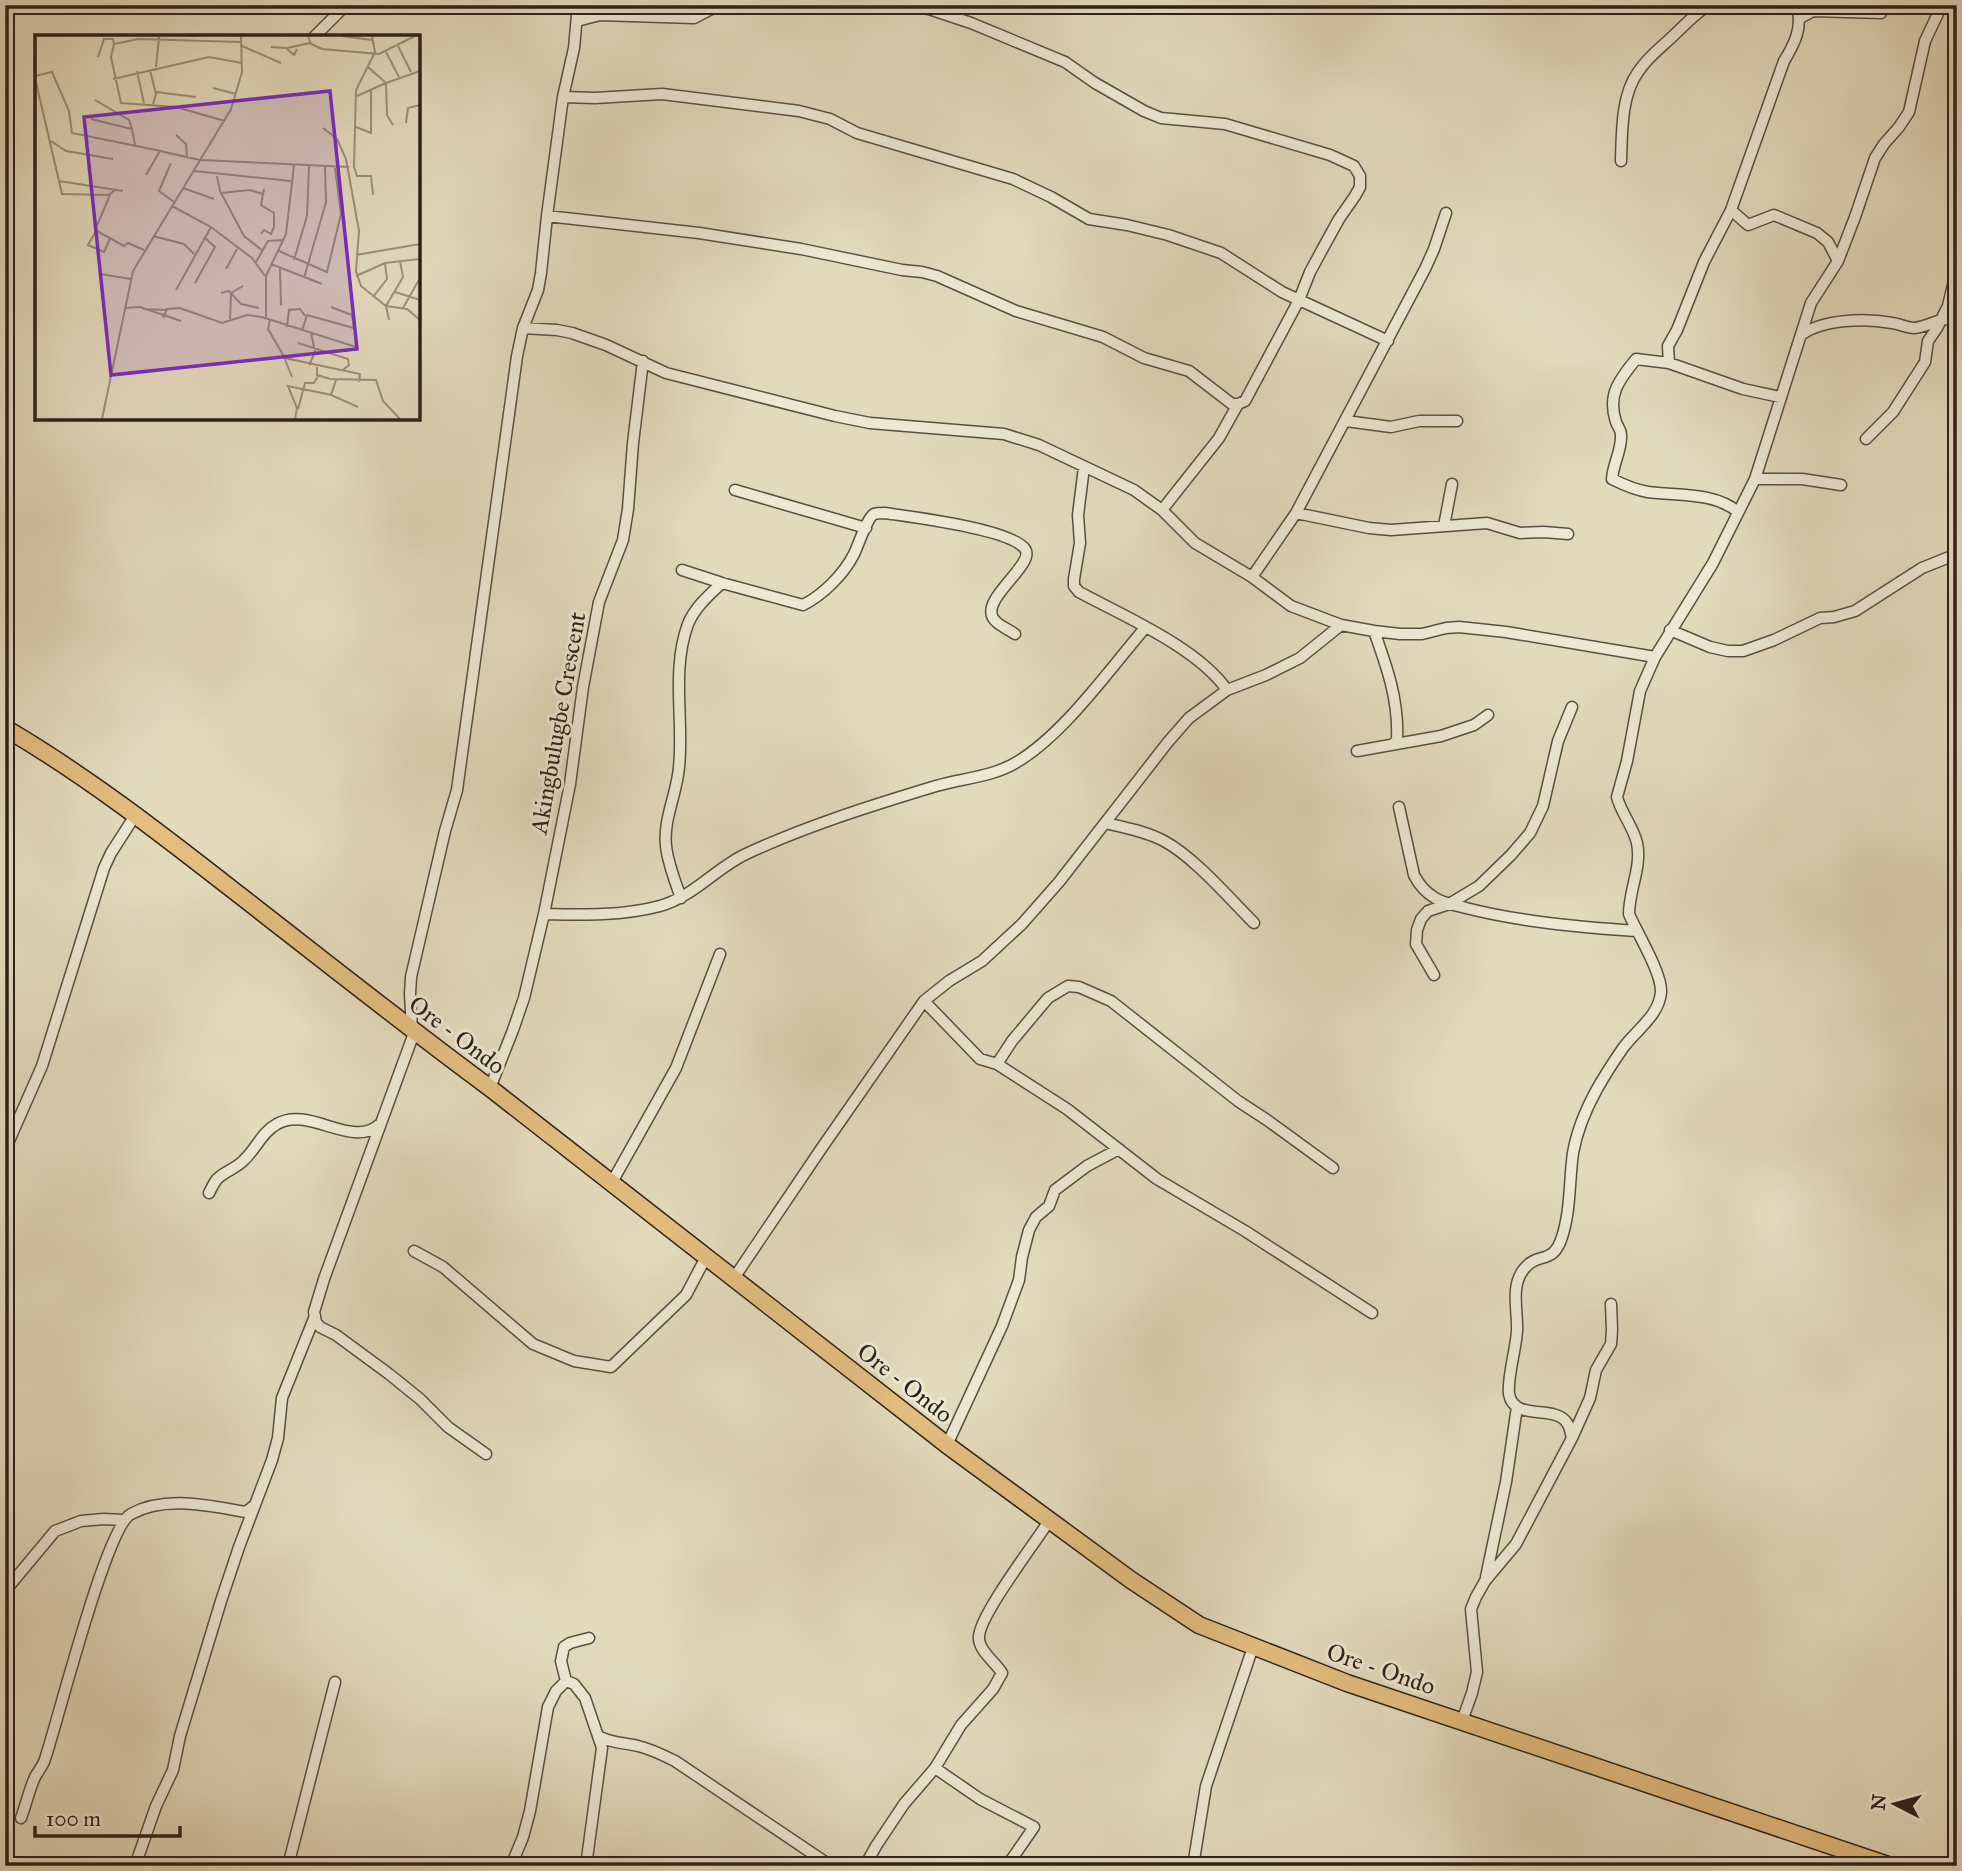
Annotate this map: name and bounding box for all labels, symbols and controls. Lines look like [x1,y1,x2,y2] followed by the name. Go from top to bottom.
[35,35,420,420] inset map
[524,609,592,837] street label: Akingbulugbe Crescent
[403,989,511,1081] street label: Ore - Ondo
[851,1336,959,1430] street label: Ore - Ondo
[1323,1636,1439,1702] street label: Ore - Ondo
[1860,1770,1930,1840] north arrow
[1866,1793,1891,1811] text: N
[35,1794,180,1838] scale bar
[46,1806,101,1832] text: 100 m

